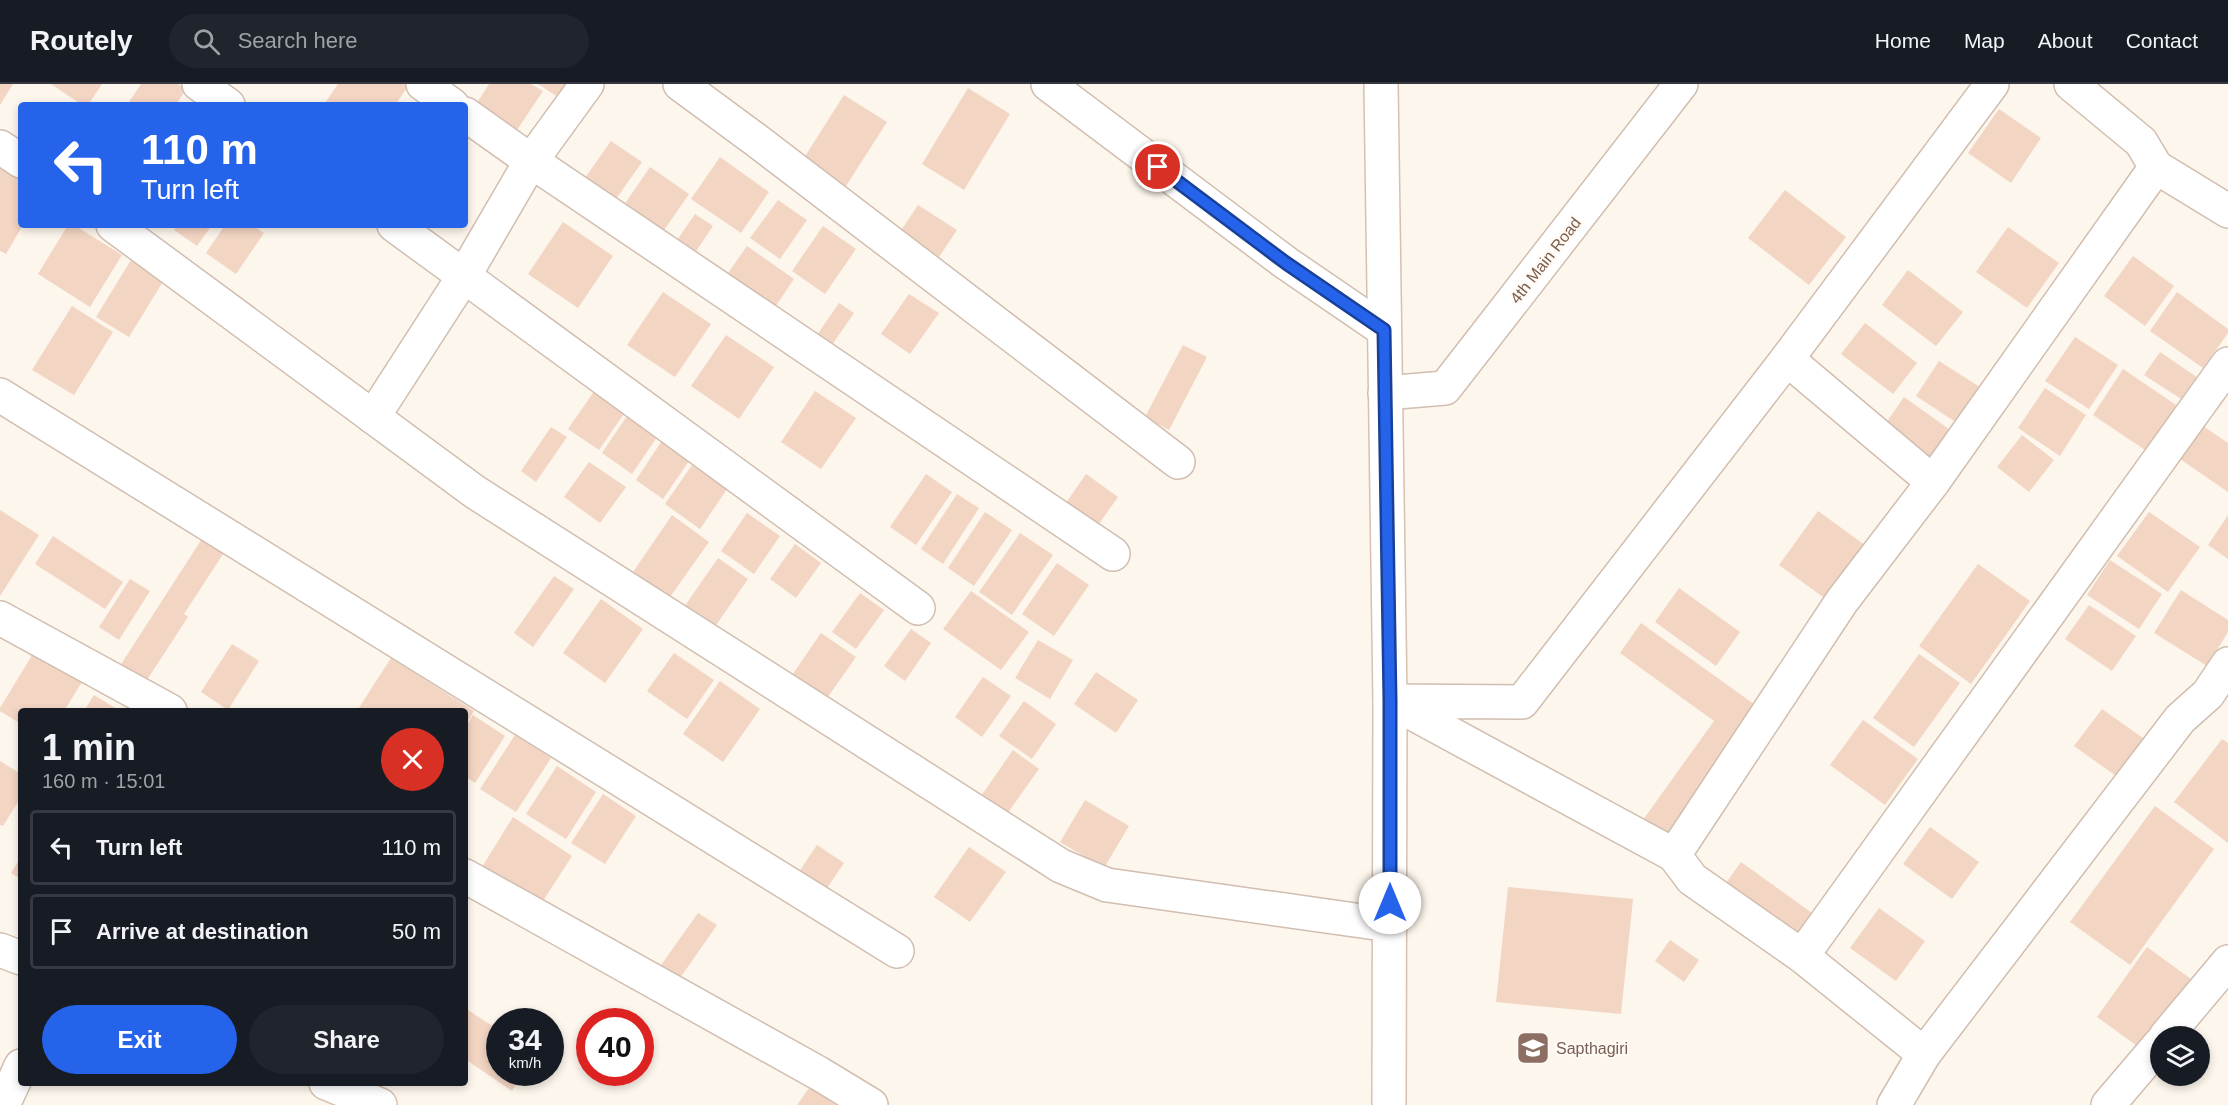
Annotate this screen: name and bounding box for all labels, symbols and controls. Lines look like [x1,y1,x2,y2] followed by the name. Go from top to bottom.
[169,14,589,68] search box
[30,25,133,56] text: Routely
[190,25,223,58] icon: search
[238,28,358,53] text: Search here
[1875,29,1931,52] text: Home
[1964,29,2005,52] text: Map
[2038,29,2093,52] text: About
[2126,29,2198,52] text: Contact
[42,126,120,204] icon: left
[141,126,258,173] text: 110 m
[1132,141,1183,192] pin
[1141,150,1174,183] icon: arrive
[141,175,239,205] text: Turn left
[1507,214,1584,307] street label: 4th Main Road
[42,727,136,768] text: 1 min
[381,728,444,791] button: close
[42,770,165,792] text: 160 m · 15:01
[45,831,78,864] icon: left
[96,835,182,860] text: Turn left
[381,835,441,860] text: 110 m
[1358,871,1422,935] position arrow
[45,915,78,948] icon: arrive
[96,919,309,944] text: Arrive at destination
[392,919,441,944] text: 50 m
[42,1005,237,1074] button: Exit
[249,1005,444,1074] button: Share
[576,1008,654,1086] speed limit sign: 40
[508,1023,542,1056] text: 34
[2150,1026,2210,1086] map controls
[2150,1026,2210,1086] button: layers
[1515,1030,1551,1066] school or university icon: Sapthagiri
[1556,1040,1628,1057] place label: Sapthagiri
[509,1054,541,1071] text: km/h

